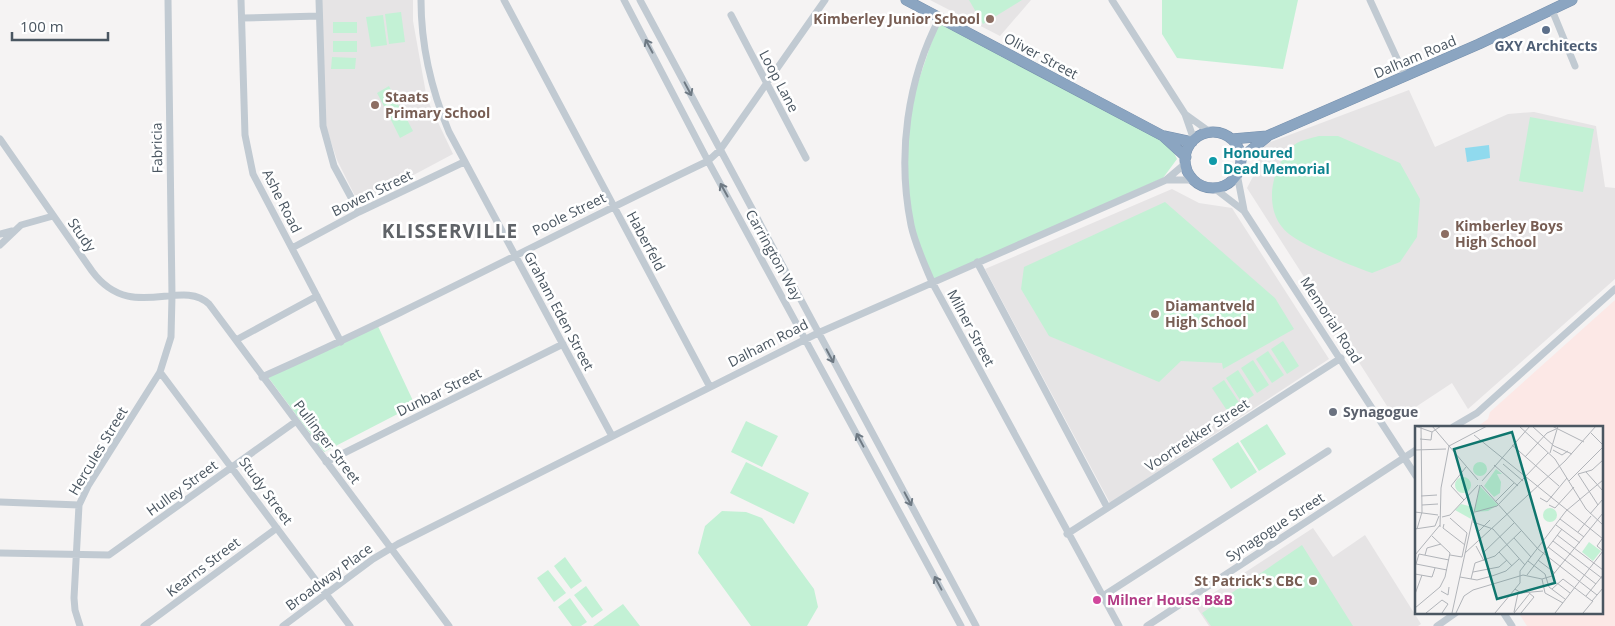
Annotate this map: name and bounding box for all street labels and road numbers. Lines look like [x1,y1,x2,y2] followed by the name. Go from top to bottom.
[1001,28,1082,83] street label: Oliver Street
[1371,31,1459,82] street label: Dalham Road
[755,46,804,115] street label: Loop Lane
[147,122,166,174] street label: Fabricia
[328,165,415,220] street label: Bowen Street
[258,166,307,236] street label: Ashe Road
[529,188,609,239] street label: Poole Street
[742,206,808,304] street label: Carrington Way
[623,208,670,274] street label: Haberfeld
[64,214,101,256] street label: Study
[520,248,599,374] street label: Graham Eden Street
[1296,273,1366,367] street label: Memorial Road
[943,286,1000,370] street label: Milner Street
[724,314,811,371] street label: Dalham Road
[393,363,484,420] street label: Dunbar Street
[1141,394,1252,475] street label: Voortrekker Street
[290,396,365,487] street label: Pullinger Street
[64,403,131,499] street label: Hercules Street
[235,453,297,528] street label: Study Street
[142,455,221,520] street label: Hulley Street
[1222,488,1328,566] street label: Synagogue Street
[162,533,244,601] street label: Kearns Street
[281,539,376,615] street label: Broadway Place

